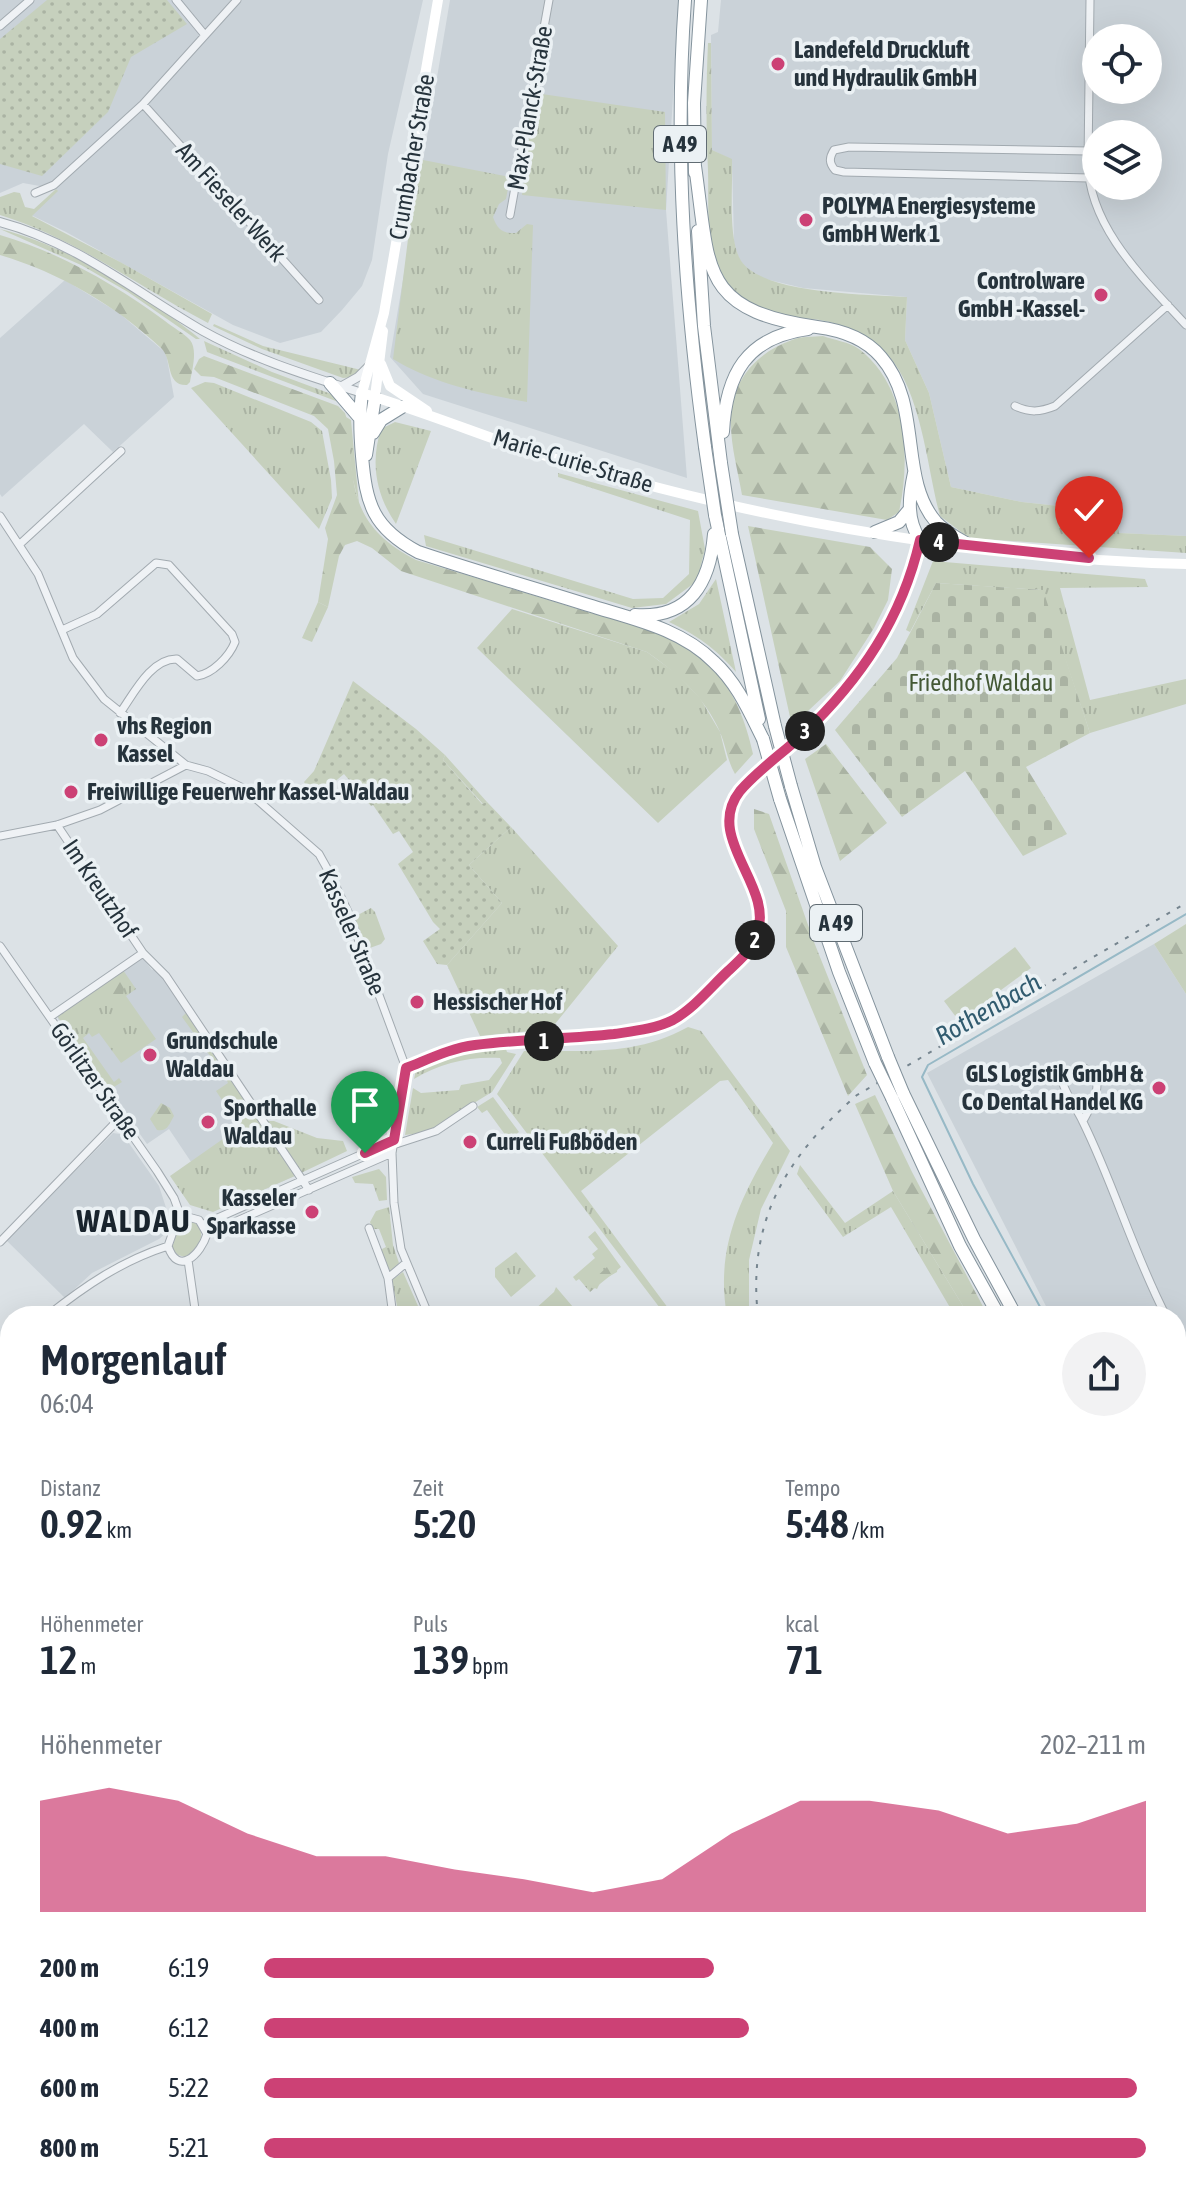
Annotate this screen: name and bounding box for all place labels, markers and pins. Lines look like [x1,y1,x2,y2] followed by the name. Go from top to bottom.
[794,36,977,91] place label: Landefeld Druckluft und Hydraulik GmbH
[769,55,787,73] marker: Landefeld Druckluft und Hydraulik GmbH
[822,192,1036,247] place label: POLYMA Energiesysteme GmbH Werk 1
[797,211,815,229] marker: POLYMA Energiesysteme GmbH Werk 1
[958,267,1085,322] place label: Controlware GmbH -Kassel-
[1092,286,1110,304] marker: Controlware GmbH -Kassel-
[1055,476,1123,558] pin
[919,522,959,562] pin: 4
[785,711,825,751] pin: 3
[117,712,212,767] place label: vhs Region Kassel
[92,731,110,749] marker: vhs Region Kassel
[87,778,409,805] place label: Freiwillige Feuerwehr Kassel-Waldau
[62,783,80,801] marker: Freiwillige Feuerwehr Kassel-Waldau
[735,920,775,960] pin: 2
[433,988,563,1015] place label: Hessischer Hof
[408,993,426,1011] marker: Hessischer Hof
[524,1021,564,1061] pin: 1
[165,1027,278,1082] place label: Grundschule Waldau
[141,1046,159,1064] marker: Grundschule Waldau
[962,1060,1144,1115] place label: GLS Logistik GmbH & Co Dental Handel KG
[331,1071,399,1153] pin
[1150,1079,1168,1097] marker: GLS Logistik GmbH & Co Dental Handel KG
[223,1094,317,1149] place label: Sporthalle Waldau
[199,1113,217,1131] marker: Sporthalle Waldau
[486,1128,638,1155] place label: Curreli Fußböden
[461,1133,479,1151] marker: Curreli Fußböden
[207,1184,297,1239] place label: Kasseler Sparkasse
[303,1203,321,1221] marker: Kasseler Sparkasse

